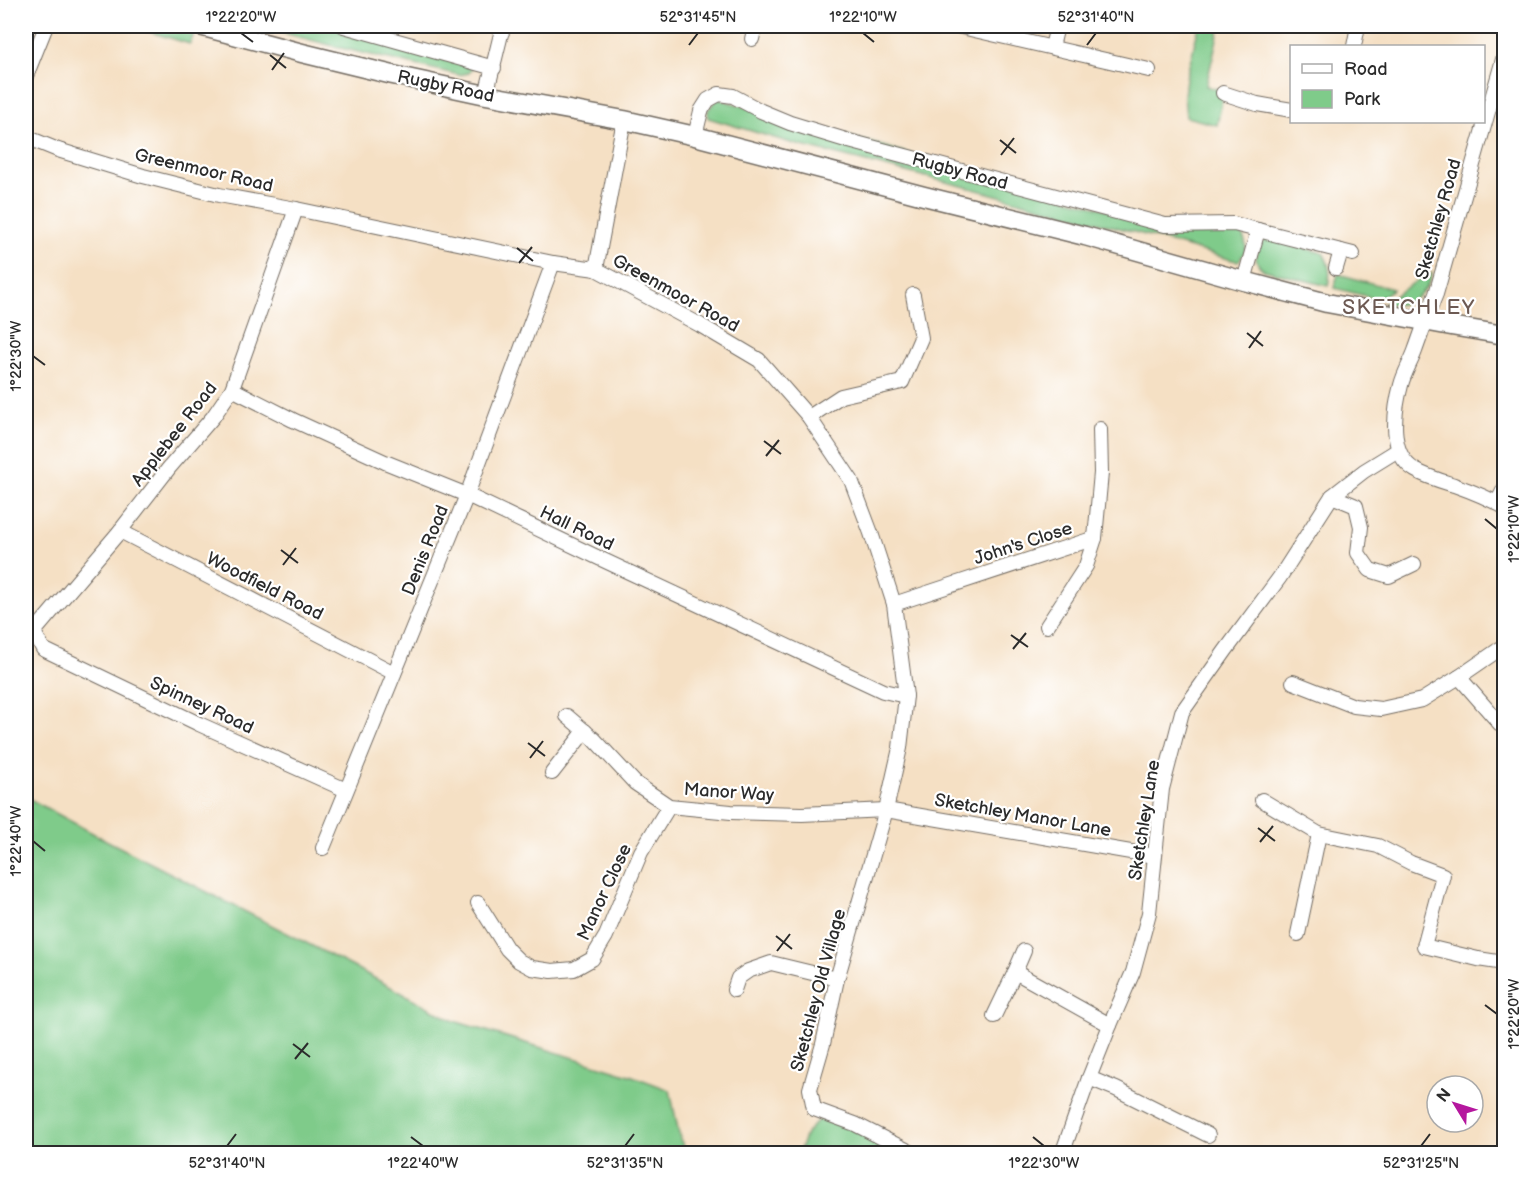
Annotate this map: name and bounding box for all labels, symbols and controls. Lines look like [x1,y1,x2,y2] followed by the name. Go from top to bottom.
[206,8,277,27] text: 1°22'20"W
[660,8,736,27] text: 52°31'45"N
[829,8,897,27] text: 1°22'10"W
[1057,8,1135,27] text: 52°31'40"N
[1290,45,1485,123] legend
[1344,59,1388,80] text: Road
[396,66,496,107] street label: Rugby Road
[1344,89,1380,110] text: Park
[133,144,275,197] street label: Greenmoor Road
[910,149,1010,194] street label: Rugby Road
[1411,156,1466,282] street label: Sketchley Road
[609,250,743,337] street label: Greenmoor Road
[1342,295,1476,320] district label: SKETCHLEY
[7,320,26,392] text: 1°22'30"W
[127,378,222,491] street label: Applebee Road
[1505,495,1524,563] text: 1°22'10"W
[398,502,453,598] street label: Denis Road
[536,502,617,555] street label: Hall Road
[971,518,1075,569] street label: John's Close
[203,548,327,625] street label: Woodfield Road
[147,672,257,739] street label: Spinney Road
[1125,758,1164,882] street label: Sketchley Lane
[683,779,776,806] street label: Manor Way
[933,790,1113,841] street label: Sketchley Manor Lane
[7,805,26,877] text: 1°22'40"W
[573,840,636,944] street label: Manor Close
[787,906,850,1074] street label: Sketchley Old Village
[1505,978,1524,1049] text: 1°22'20"W
[1425,1074,1485,1134] north arrow
[1433,1085,1456,1106] text: N
[188,1154,266,1173] text: 52°31'40"N
[387,1154,459,1173] text: 1°22'40"W
[587,1154,663,1173] text: 52°31'35"N
[1008,1154,1080,1173] text: 1°22'30"W
[1383,1154,1459,1173] text: 52°31'25"N

